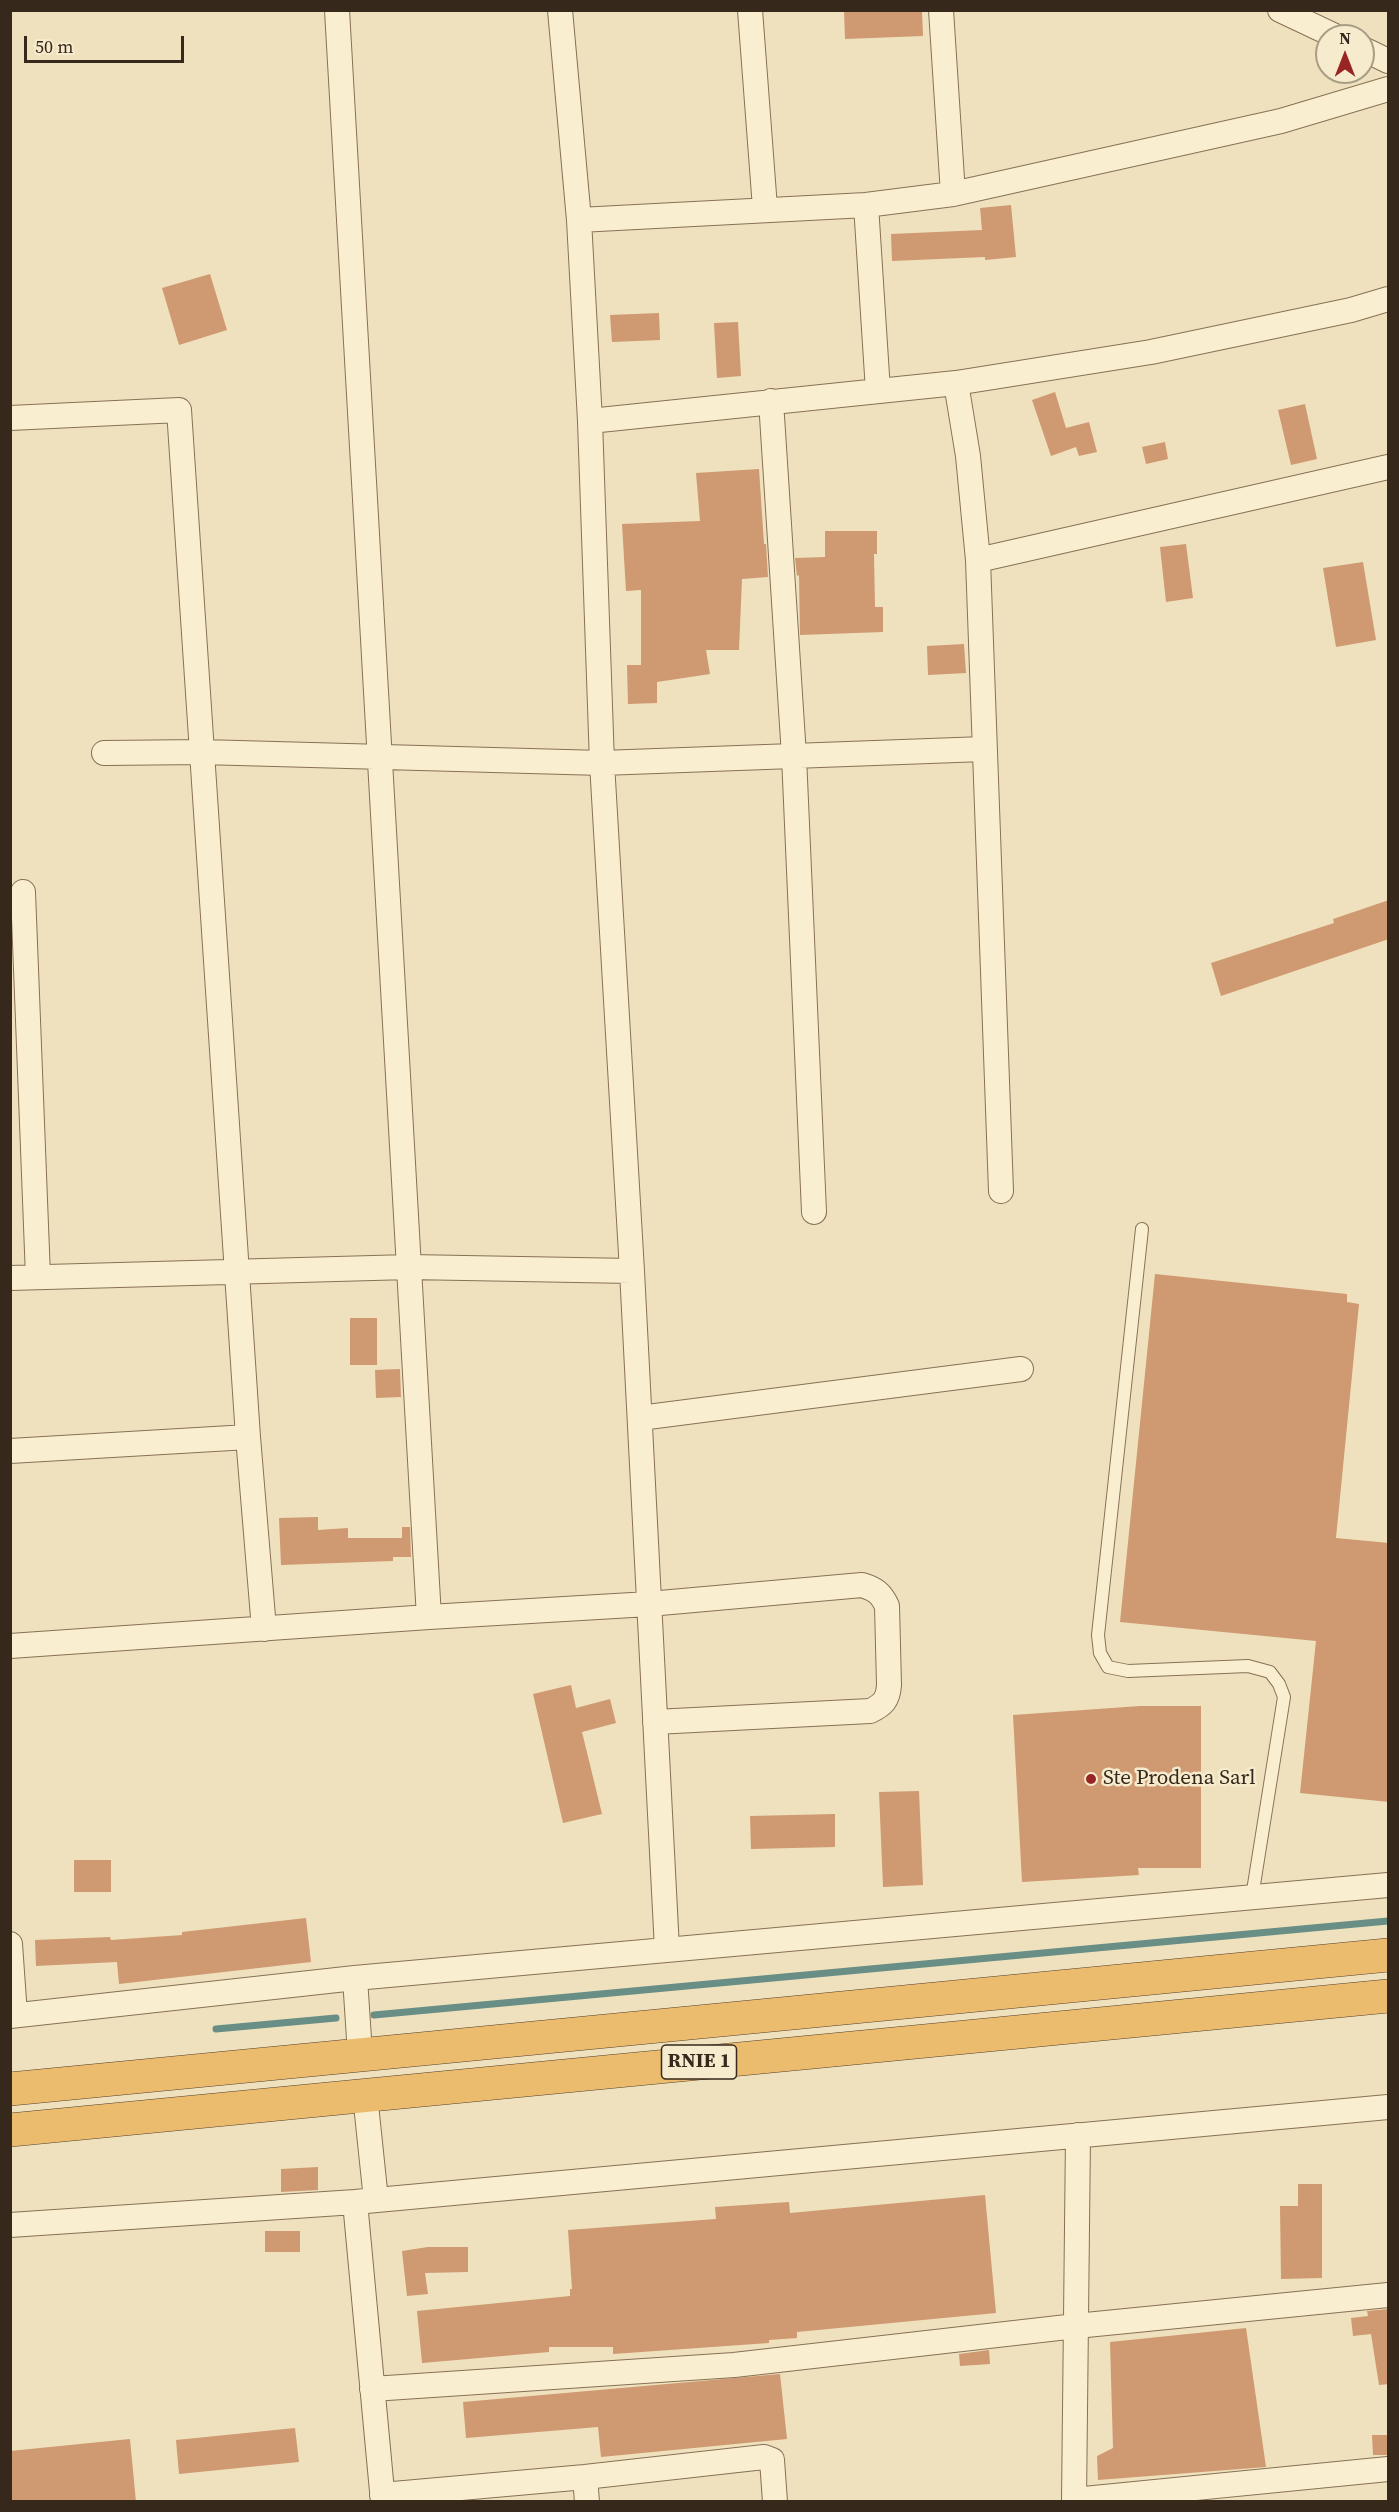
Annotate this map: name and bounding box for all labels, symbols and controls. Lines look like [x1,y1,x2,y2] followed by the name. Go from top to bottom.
[27,24,188,62] scale bar
[1315,24,1375,84] north arrow
[1339,27,1351,49] text: N
[35,34,73,59] text: 50 m
[1103,1766,1256,1792] place label: Ste Prodena Sarl
[1084,1772,1098,1786] marker: Ste Prodena Sarl
[662,2045,736,2079] road number: RNIE 1

